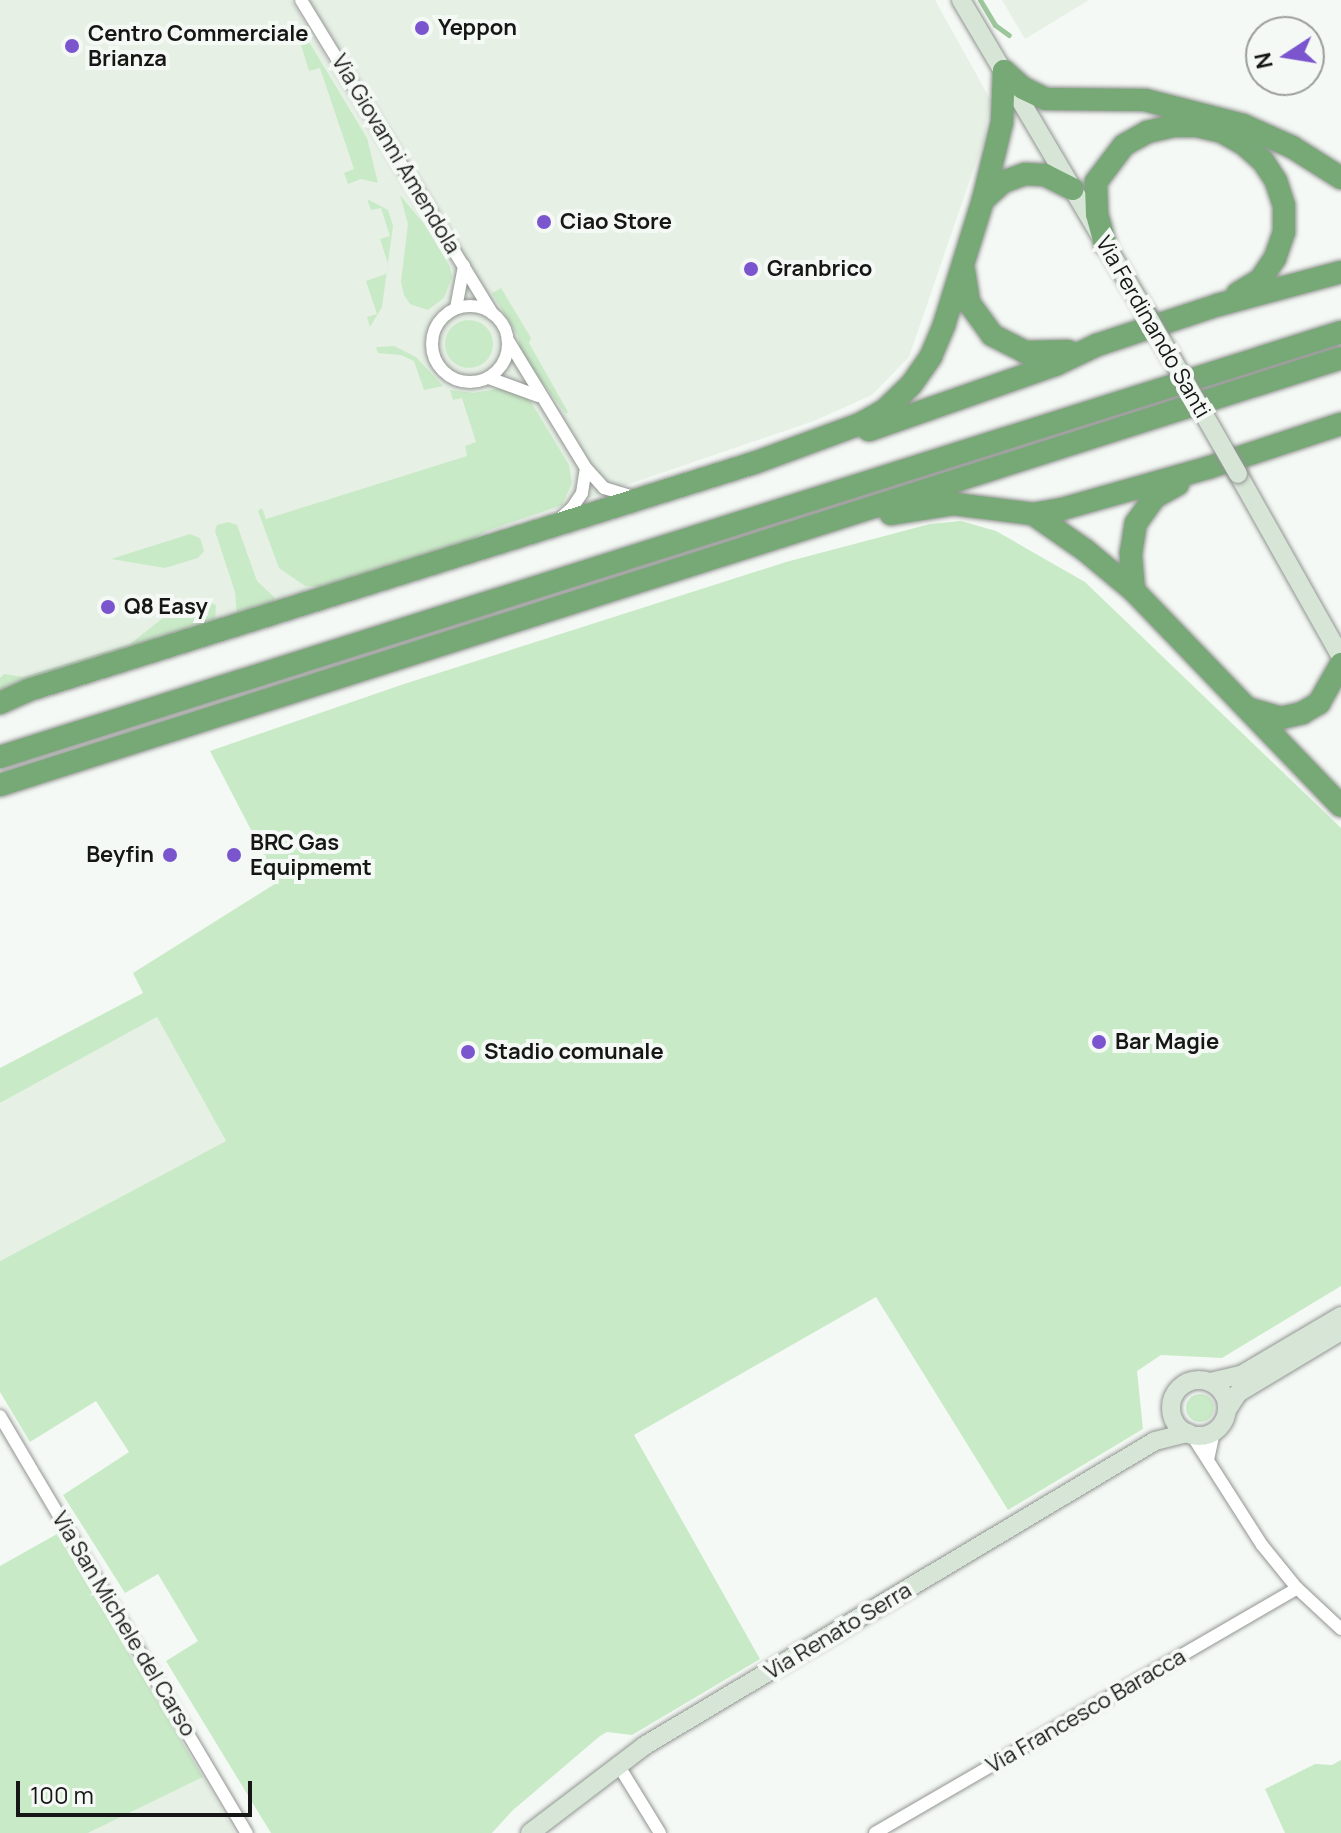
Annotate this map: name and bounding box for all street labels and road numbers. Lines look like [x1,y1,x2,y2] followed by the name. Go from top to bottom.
[326,50,466,258] street label: Via Giovanni Amendola
[1090,231,1216,423] street label: Via Ferdinando Santi
[46,1507,202,1741] street label: Via San Michele del Carso
[760,1577,916,1685] street label: Via Renato Serra
[982,1643,1190,1779] street label: Via Francesco Baracca

